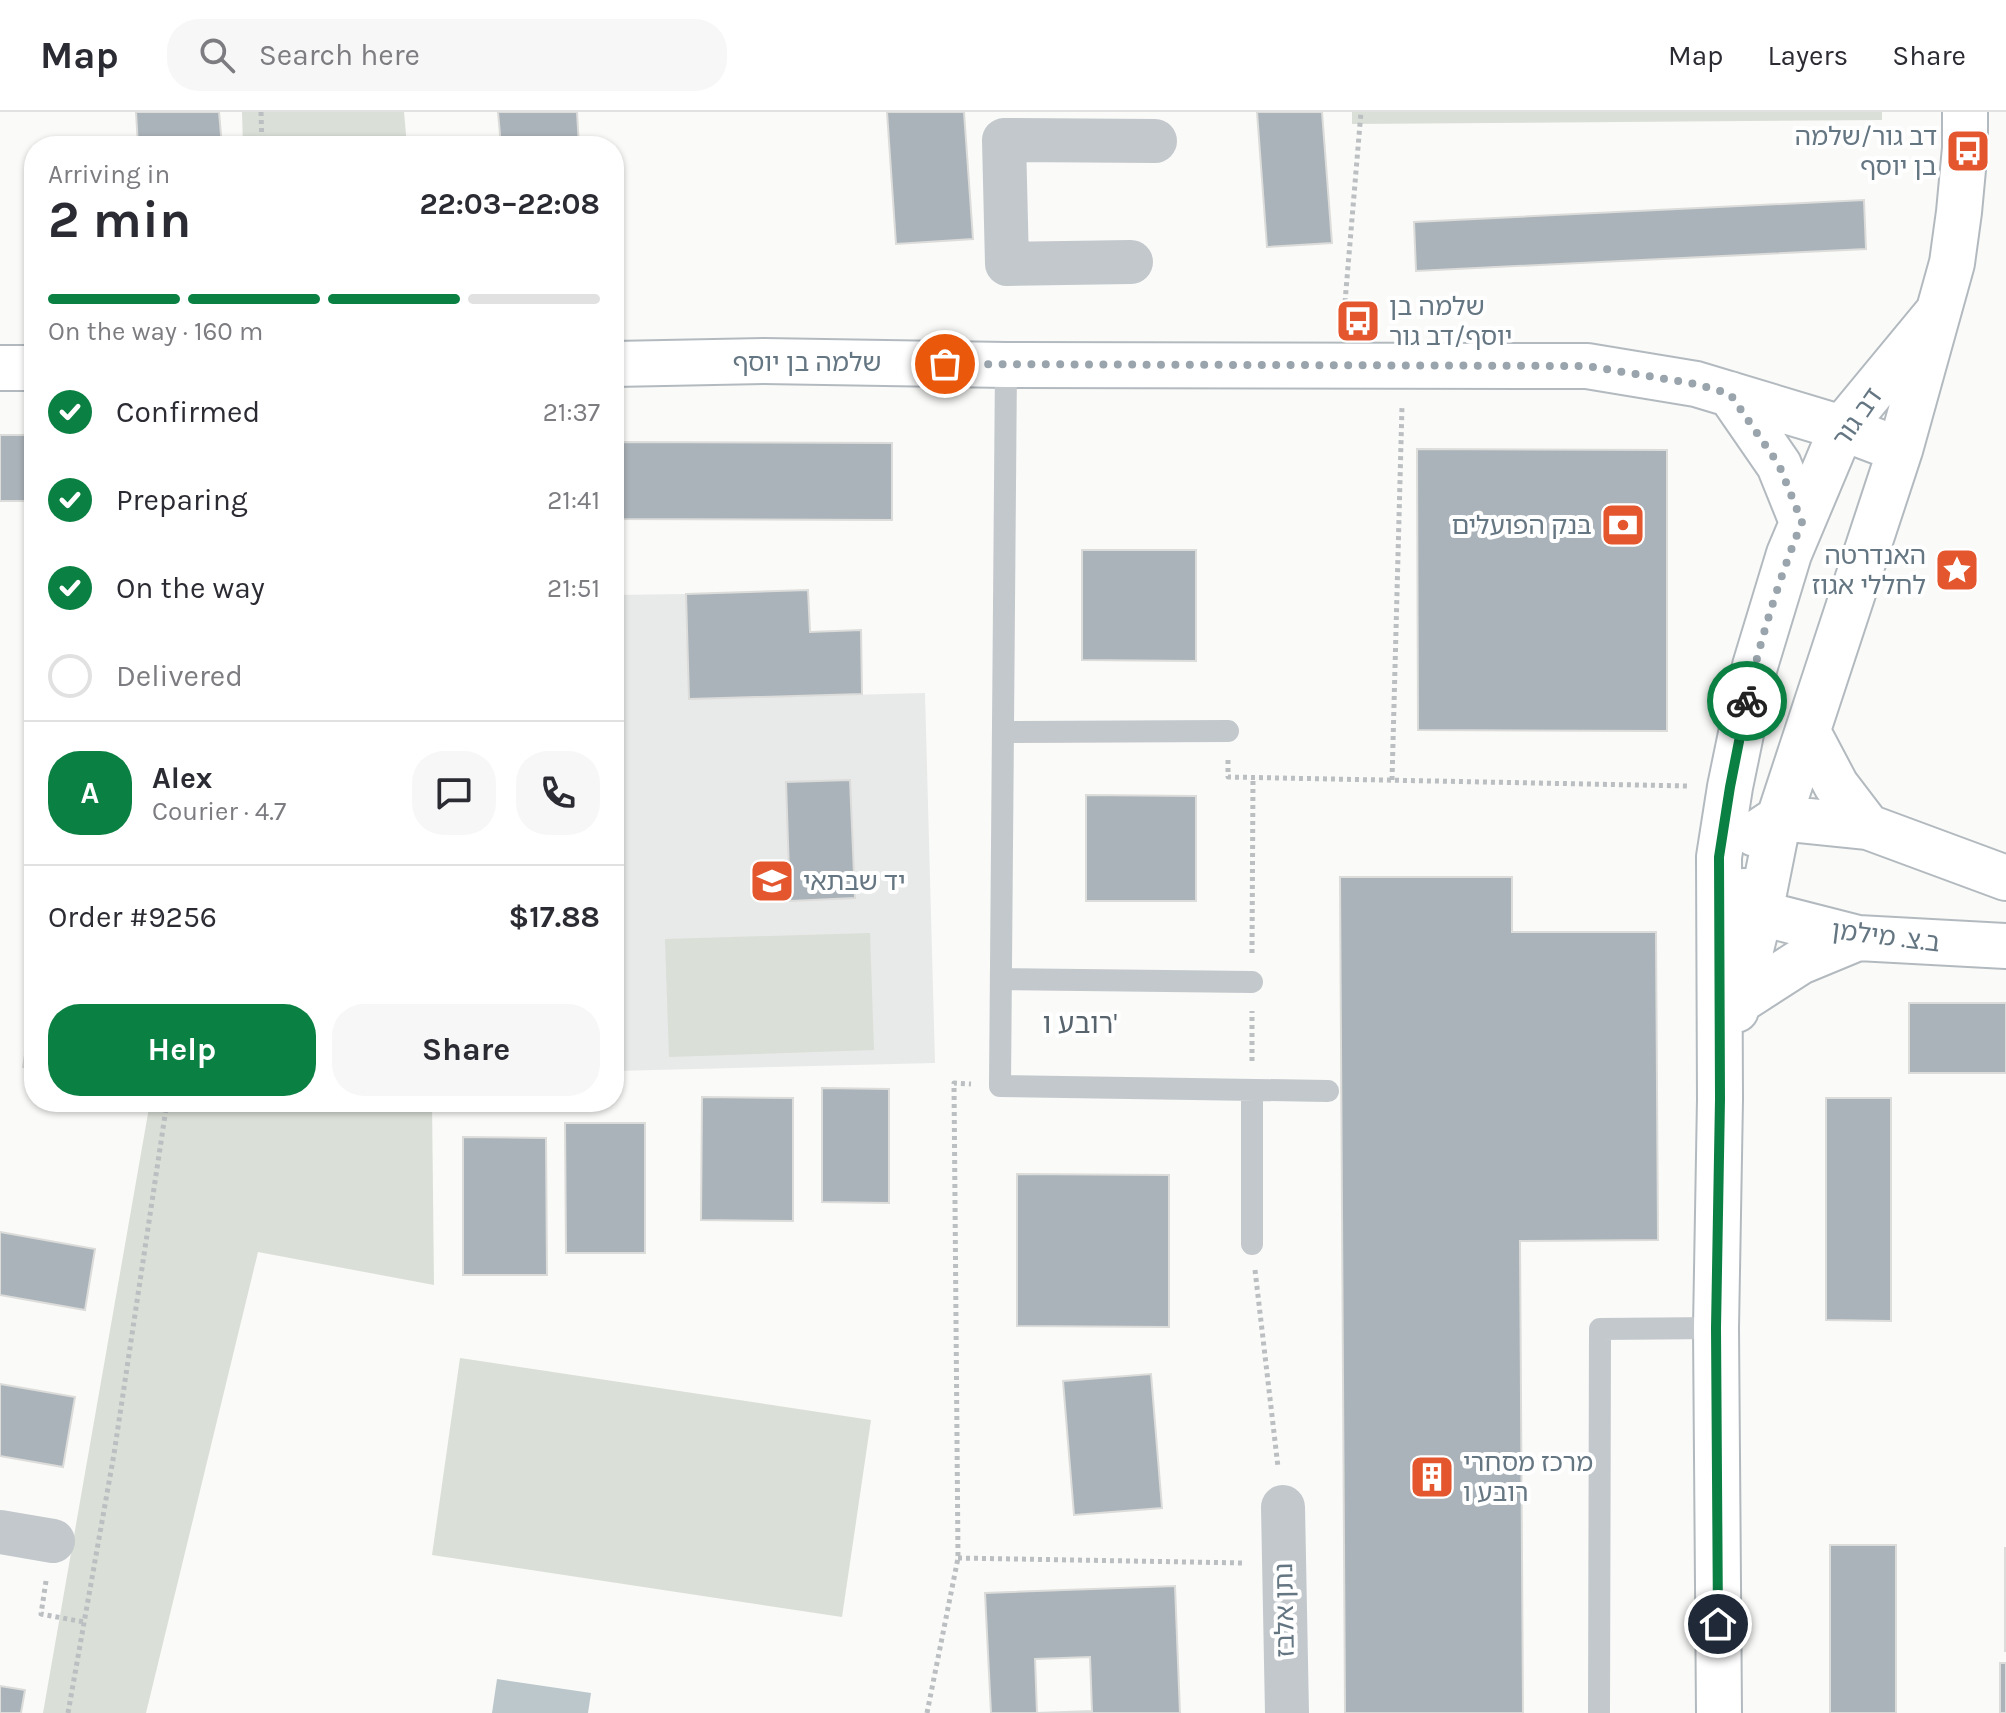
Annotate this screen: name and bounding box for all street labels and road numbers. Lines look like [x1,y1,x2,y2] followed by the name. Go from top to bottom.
[732,347,882,378] street label: שלמה בן יוסף
[1826,382,1889,453] street label: דב גור
[1830,914,1942,959] street label: ב.צ. מילמן
[1268,1562,1301,1658] street label: נתן אלבז

